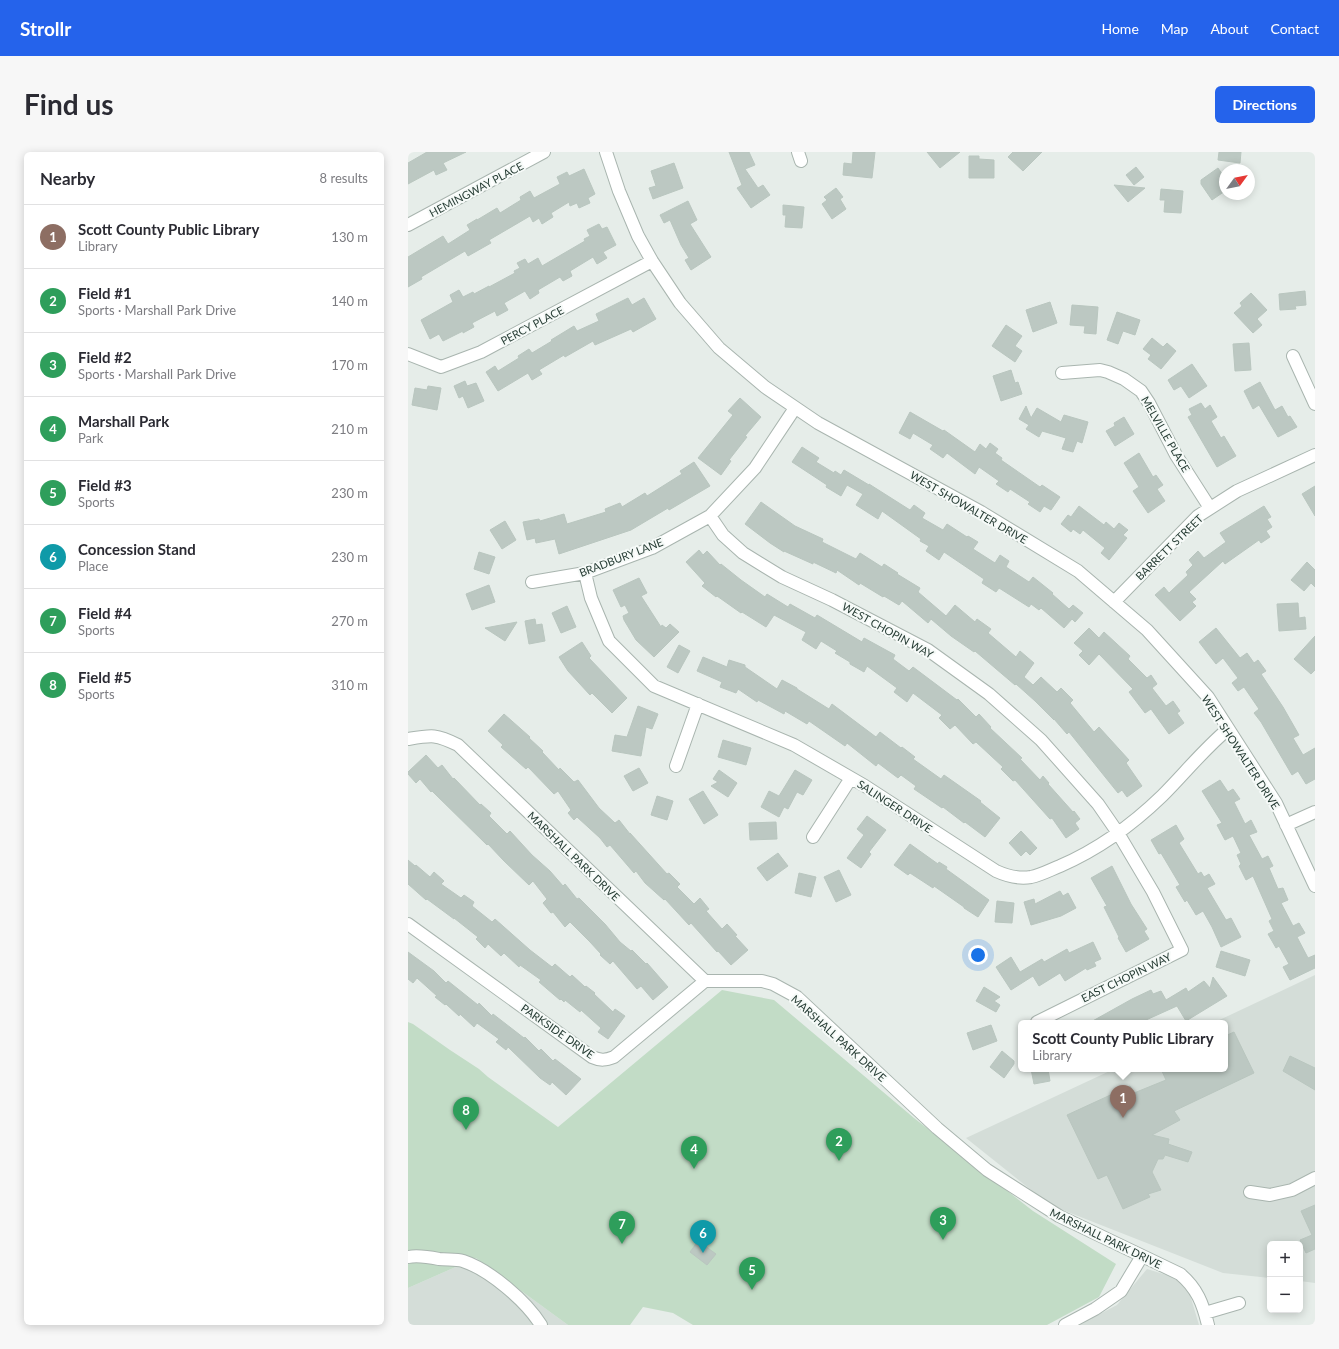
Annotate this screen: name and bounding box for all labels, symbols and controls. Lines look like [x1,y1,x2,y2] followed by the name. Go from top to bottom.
[20,17,71,40] text: Strollr
[1101,20,1139,37] text: Home
[1161,20,1188,37] text: Map
[1210,20,1248,37] text: About
[1270,20,1319,37] text: Contact
[1215,86,1315,123] button: Directions
[24,87,114,121] text: Find us
[427,159,525,219] street label: HEMINGWAY PLACE
[1219,164,1255,200] north arrow
[40,168,95,189] text: Nearby
[320,170,368,186] text: 8 results
[78,220,259,238] text: Scott County Public Library
[49,229,57,245] text: 1
[331,229,368,245] text: 130 m
[78,238,118,254] text: Library
[78,284,132,302] text: Field #1
[49,293,57,309] text: 2
[331,293,368,309] text: 140 m
[78,302,236,318] text: Sports · Marshall Park Drive
[498,303,566,347] street label: PERCY PLACE
[78,348,132,366] text: Field #2
[49,357,57,373] text: 3
[331,357,368,373] text: 170 m
[78,366,236,382] text: Sports · Marshall Park Drive
[1139,394,1193,474] street label: MELVILLE PLACE
[78,412,169,430] text: Marshall Park
[49,421,57,437] text: 4
[331,421,368,437] text: 210 m
[78,430,103,446] text: Park
[908,468,1030,546] street label: WEST SHOWALTER DRIVE
[78,476,132,494] text: Field #3
[49,485,57,501] text: 5
[331,485,368,501] text: 230 m
[78,494,115,510] text: Sports
[1133,511,1206,582] street label: BARRETT STREET
[577,535,665,579] street label: BRADBURY LANE
[78,540,196,558] text: Concession Stand
[49,549,57,565] text: 6
[331,549,368,565] text: 230 m
[78,558,108,574] text: Place
[840,599,936,661] street label: WEST CHOPIN WAY
[78,604,132,622] text: Field #4
[49,613,57,629] text: 7
[331,613,368,629] text: 270 m
[78,622,115,638] text: Sports
[78,668,132,686] text: Field #5
[49,677,57,693] text: 8
[331,677,368,693] text: 310 m
[78,686,115,702] text: Sports
[1199,693,1283,811] street label: WEST SHOWALTER DRIVE
[855,777,935,835] street label: SALINGER DRIVE
[525,809,623,903] street label: MARSHALL PARK DRIVE
[968,945,988,965] your location
[1079,950,1173,1004] street label: EAST CHOPIN WAY
[789,992,889,1084] street label: MARSHALL PARK DRIVE
[519,1001,597,1061] street label: PARKSIDE DRIVE
[1018,1020,1228,1072] popup
[1032,1029,1214,1047] text: Scott County Public Library
[1032,1047,1072,1063] text: Library
[1110,1085,1136,1118] pin: 1
[453,1097,479,1130] pin: 8
[826,1128,852,1161] pin: 2
[681,1136,707,1169] pin: 4
[1048,1205,1164,1271] street label: MARSHALL PARK DRIVE
[930,1207,956,1240] pin: 3
[609,1211,635,1244] pin: 7
[690,1220,716,1253] pin: 6
[1267,1241,1303,1313] map controls
[1267,1241,1303,1277] button: +
[739,1257,765,1290] pin: 5
[1267,1277,1303,1313] button: −

